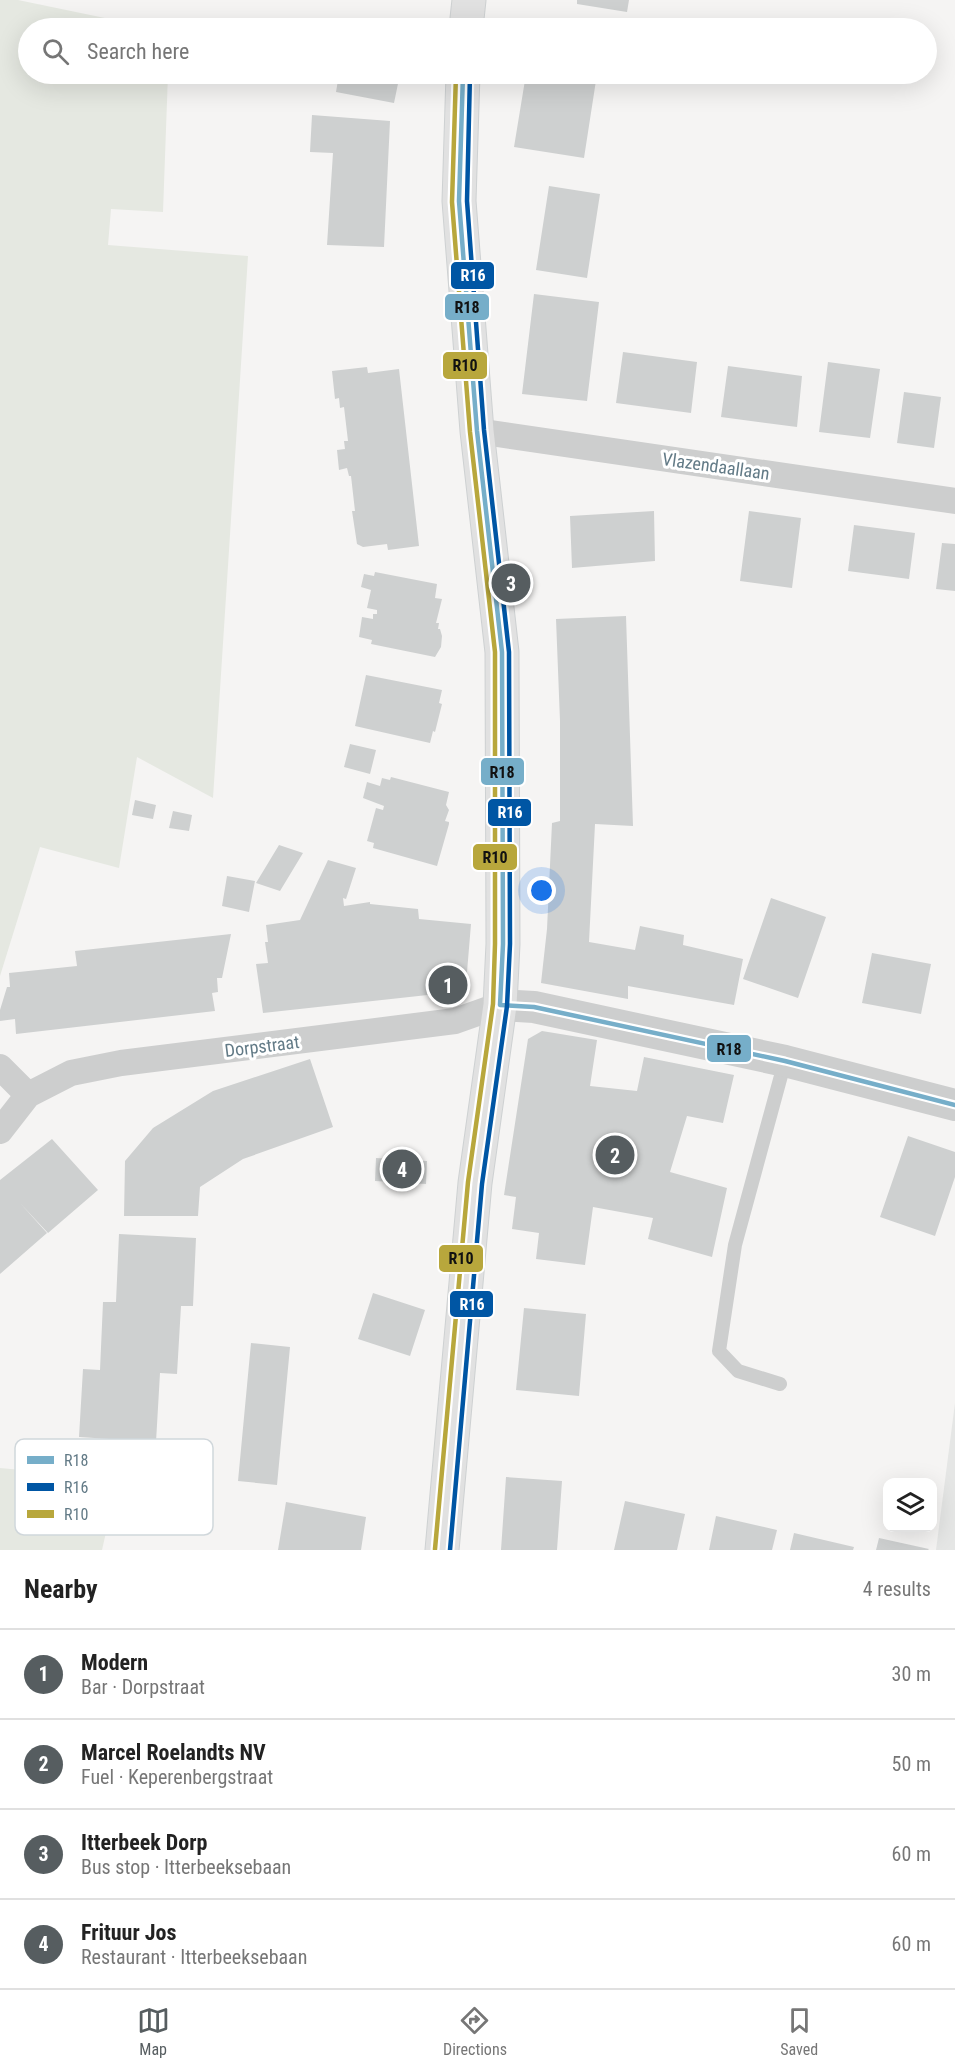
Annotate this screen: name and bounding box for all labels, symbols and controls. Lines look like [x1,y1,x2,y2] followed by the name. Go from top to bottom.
[18,18,937,84] search box
[39,35,72,68] icon: search
[87,39,189,64] text: Search here
[450,261,495,290] line badge: R16
[460,266,486,285] text: R16
[444,293,490,321] line badge: R18
[454,298,480,317] text: R18
[442,351,488,380] line badge: R10
[452,356,478,375] text: R10
[661,448,771,484] street label: Vlazendaallaan
[492,560,530,606] pin: 3
[480,757,525,786] line badge: R18
[489,763,515,782] text: R18
[487,798,532,827] line badge: R16
[497,803,523,822] text: R16
[472,843,518,871] line badge: R10
[482,848,508,867] text: R10
[527,876,556,905] your location
[428,962,468,1008] pin: 1
[224,1031,300,1061] street label: Dorpstraat
[706,1034,752,1063] line badge: R18
[716,1040,742,1059] text: R18
[596,1132,634,1178] pin: 2
[382,1146,422,1192] pin: 4
[438,1244,484,1273] line badge: R10
[448,1249,474,1268] text: R10
[449,1290,494,1318] line badge: R16
[459,1295,485,1314] text: R16
[15,1439,213,1535] legend
[64,1451,88,1470] text: R18
[64,1478,88,1497] text: R16
[883,1478,937,1532] map controls
[883,1478,937,1532] button: layers
[64,1505,88,1524] text: R10
[24,1574,98,1604] text: Nearby
[863,1577,931,1601] text: 4 results
[81,1650,148,1675] text: Modern
[38,1662,49,1686] text: 1
[892,1662,931,1686] text: 30 m
[81,1675,205,1699] text: Bar · Dorpstraat
[81,1740,266,1765] text: Marcel Roelandts NV
[38,1752,49,1776] text: 2
[892,1752,931,1776] text: 50 m
[81,1765,273,1789] text: Fuel · Keperenbergstraat
[81,1830,207,1855] text: Itterbeek Dorp
[38,1842,49,1866] text: 3
[892,1842,931,1866] text: 60 m
[81,1855,291,1879] text: Bus stop · Itterbeeksebaan
[81,1920,176,1945] text: Frituur Jos
[38,1932,49,1956] text: 4
[892,1932,931,1956] text: 60 m
[81,1945,307,1969] text: Restaurant · Itterbeeksebaan
[137,2004,170,2059] tab: Map
[443,2004,507,2059] tab: Directions
[780,2004,818,2059] tab: Saved

